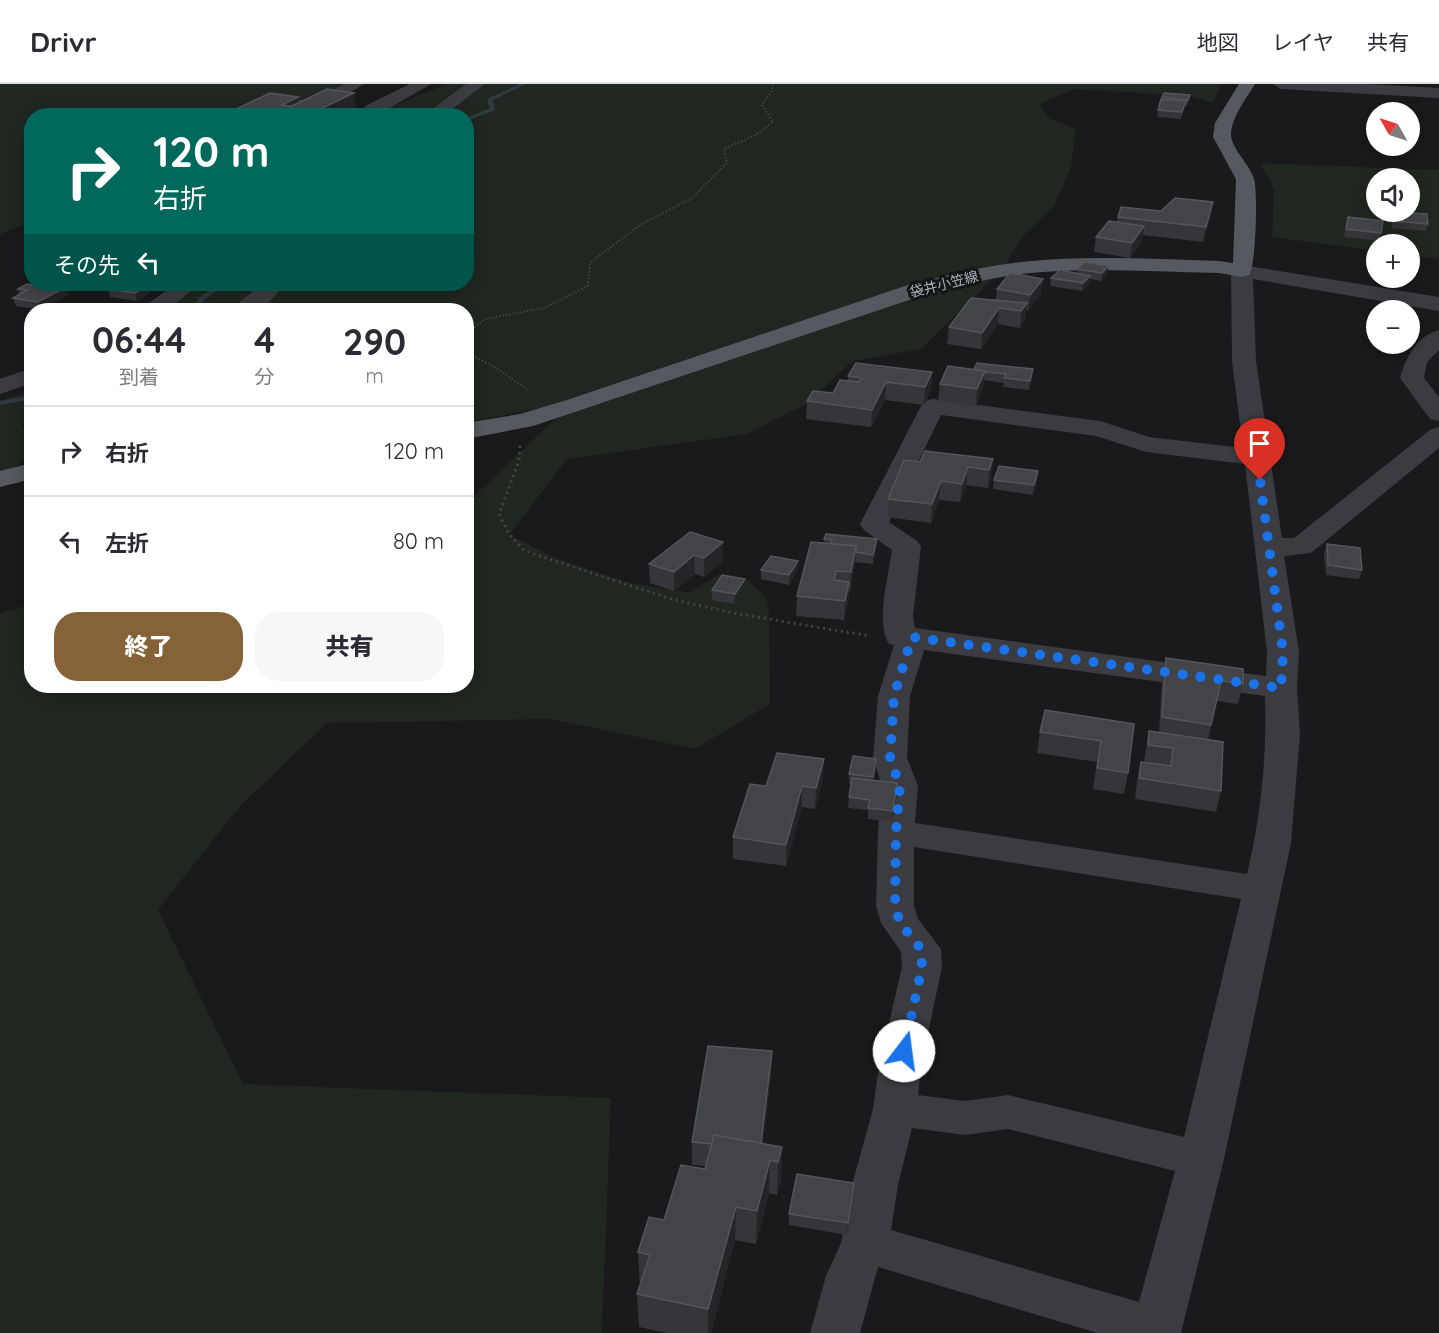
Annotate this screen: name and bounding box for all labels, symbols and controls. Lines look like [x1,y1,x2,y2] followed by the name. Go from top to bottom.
[30,24,97,59] text: Drivr
[1197,29,1239,55] text: 地図
[1272,29,1334,55] text: レイヤ
[1367,29,1409,55] text: 共有
[1366,102,1420,156] north arrow
[1366,102,1420,354] map controls
[153,125,270,178] text: 120 m
[54,132,132,210] icon: right
[1366,168,1420,222] button: sound
[153,181,207,215] text: 右折
[1366,234,1420,288] button: +
[132,246,165,279] icon: left
[54,251,120,279] text: その先
[908,267,980,301] street label: 袋井小笠線
[1366,300,1420,354] button: −
[92,317,186,362] text: 06:44
[254,317,275,362] text: 4
[343,319,406,364] text: 290
[365,363,384,388] text: m
[119,364,159,389] text: 到着
[255,364,275,389] text: 分
[1234,418,1285,480] pin
[1243,427,1276,460] icon: arrive
[54,435,87,468] icon: right
[385,437,444,465] text: 120 m
[105,439,149,467] text: 右折
[54,525,87,558] icon: left
[393,527,444,555] text: 80 m
[105,529,149,557] text: 左折
[54,612,243,681] button: 終了
[255,612,444,681] button: 共有
[872,1019,936,1083] position arrow

